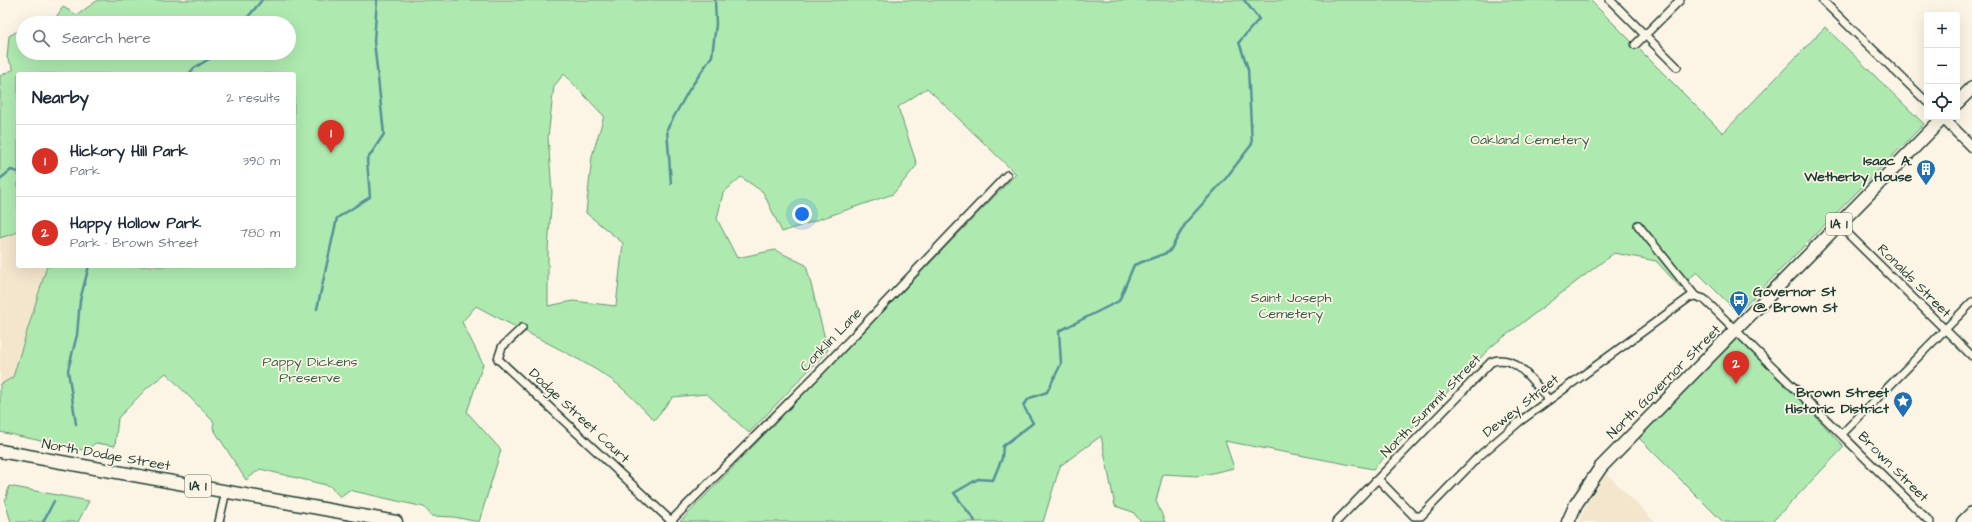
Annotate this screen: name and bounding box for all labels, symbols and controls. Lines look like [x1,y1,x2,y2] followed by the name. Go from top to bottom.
[1924,12,1960,120] map controls
[1924,12,1960,48] button: +
[16,16,296,60] search box
[30,27,52,49] icon: search
[62,28,151,49] text: Search here
[1924,48,1960,84] button: −
[1924,84,1960,120] button: locate
[32,86,89,110] text: Nearby
[226,89,280,107] text: 2 results
[318,120,344,153] pin: 1
[1471,130,1590,150] park label: Oakland Cemetery
[70,141,188,162] text: Hickory Hill Park
[1803,151,1912,187] place label: Isaac A. Wetherby House
[44,152,46,170] text: 1
[242,152,280,170] text: 390 m
[1915,158,1937,186] building icon: Isaac A. Wetherby House
[70,162,100,180] text: Park
[792,204,812,224] your location
[70,213,201,234] text: Happy Hollow Park
[1826,213,1852,235] road number: IA 1
[41,224,49,242] text: 2
[240,224,280,242] text: 780 m
[70,234,198,252] text: Park · Brown Street
[1873,240,1956,323] street label: Ronalds Street
[1753,282,1838,318] place label: Governor St @ Brown St
[1250,288,1332,324] park label: Saint Joseph Cemetery
[1728,289,1750,317] bus stop icon: Governor St @ Brown St
[795,303,867,376] street label: Conklin Lane
[1602,320,1726,444] street label: North Governor Street
[1376,350,1486,462] street label: North Summit Street
[1723,351,1749,384] pin: 2
[262,352,358,388] park label: Pappy Dickens Preserve
[524,364,634,468] street label: Dodge Street Court
[1479,370,1564,442] street label: Dewey Street
[1785,383,1889,419] place label: Brown Street Historic District
[1892,390,1914,418] place icon: Brown Street Historic District
[1853,427,1933,507] street label: Brown Street
[40,434,172,476] street label: North Dodge Street
[185,475,211,497] road number: IA 1

